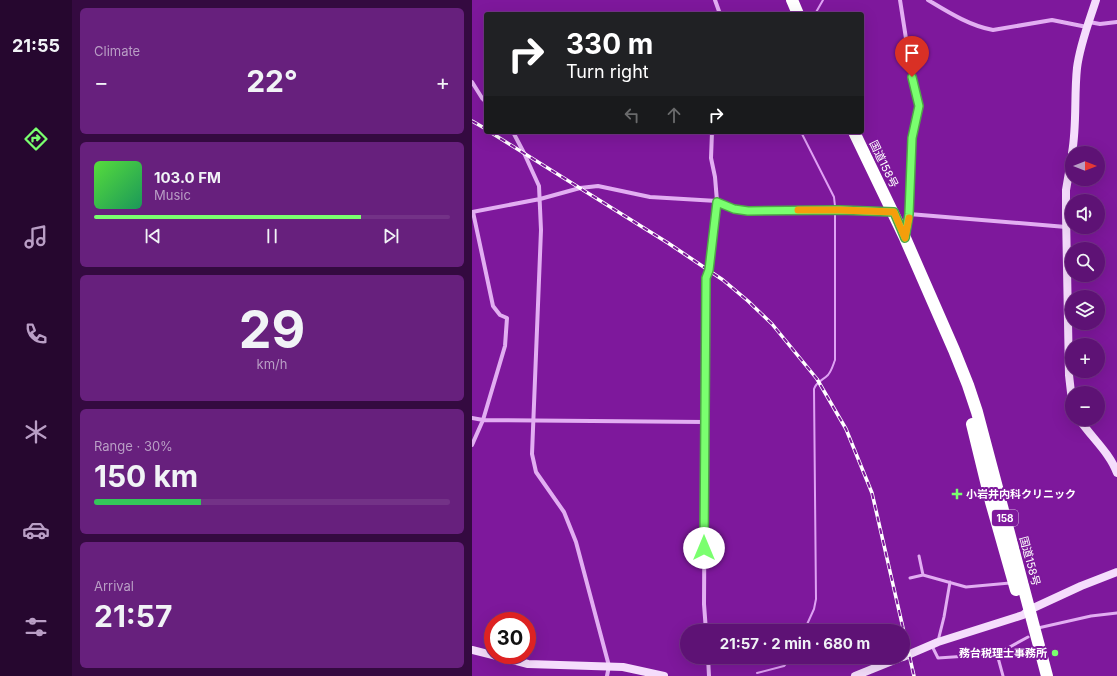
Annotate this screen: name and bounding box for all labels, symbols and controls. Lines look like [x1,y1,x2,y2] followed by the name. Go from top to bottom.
[566,27,653,61] text: 330 m
[500,28,552,80] icon: right
[12,35,60,56] text: 21:55
[895,36,929,77] pin
[901,42,923,64] icon: arrive
[94,43,140,59] text: Climate
[566,61,649,82] text: Turn right
[246,63,298,99] text: 22°
[94,69,109,95] text: −
[435,69,450,95] text: +
[621,104,643,126] icon: left
[663,104,685,126] icon: ahead
[705,104,727,126] icon: right
[22,125,50,153] icon: directions
[867,138,901,190] street label: 国道158号
[1065,146,1105,186] north arrow
[1065,146,1105,426] map controls
[154,168,221,187] text: 103.0 FM
[154,187,191,203] text: Music
[1065,194,1105,234] button: sound
[22,223,50,251] icon: music
[142,225,164,247] icon: previous
[261,225,283,247] icon: pause
[380,225,402,247] icon: next
[1065,242,1105,282] button: search
[1065,290,1105,330] button: layers
[239,298,305,361] text: 29
[22,320,50,348] icon: phone
[1065,338,1105,378] button: +
[257,356,287,372] text: km/h
[1065,386,1105,426] button: −
[22,418,50,446] icon: climate
[94,438,173,454] text: Range · 30%
[94,458,198,494] text: 150 km
[966,487,1076,501] place label: 小岩井内科クリニック
[951,488,963,500] marker: 小岩井内科クリニック
[992,510,1018,526] road number: 158
[22,516,50,544] icon: car
[683,527,725,569] position arrow
[1017,535,1043,587] street label: 国道158号
[94,578,134,594] text: Arrival
[94,598,172,634] text: 21:57
[484,612,536,664] speed limit sign: 30
[22,613,50,641] icon: filters
[720,634,870,653] text: 21:57 · 2 min · 680 m
[959,646,1047,660] place label: 務台税理士事務所
[1050,648,1060,658] marker: 務台税理士事務所

